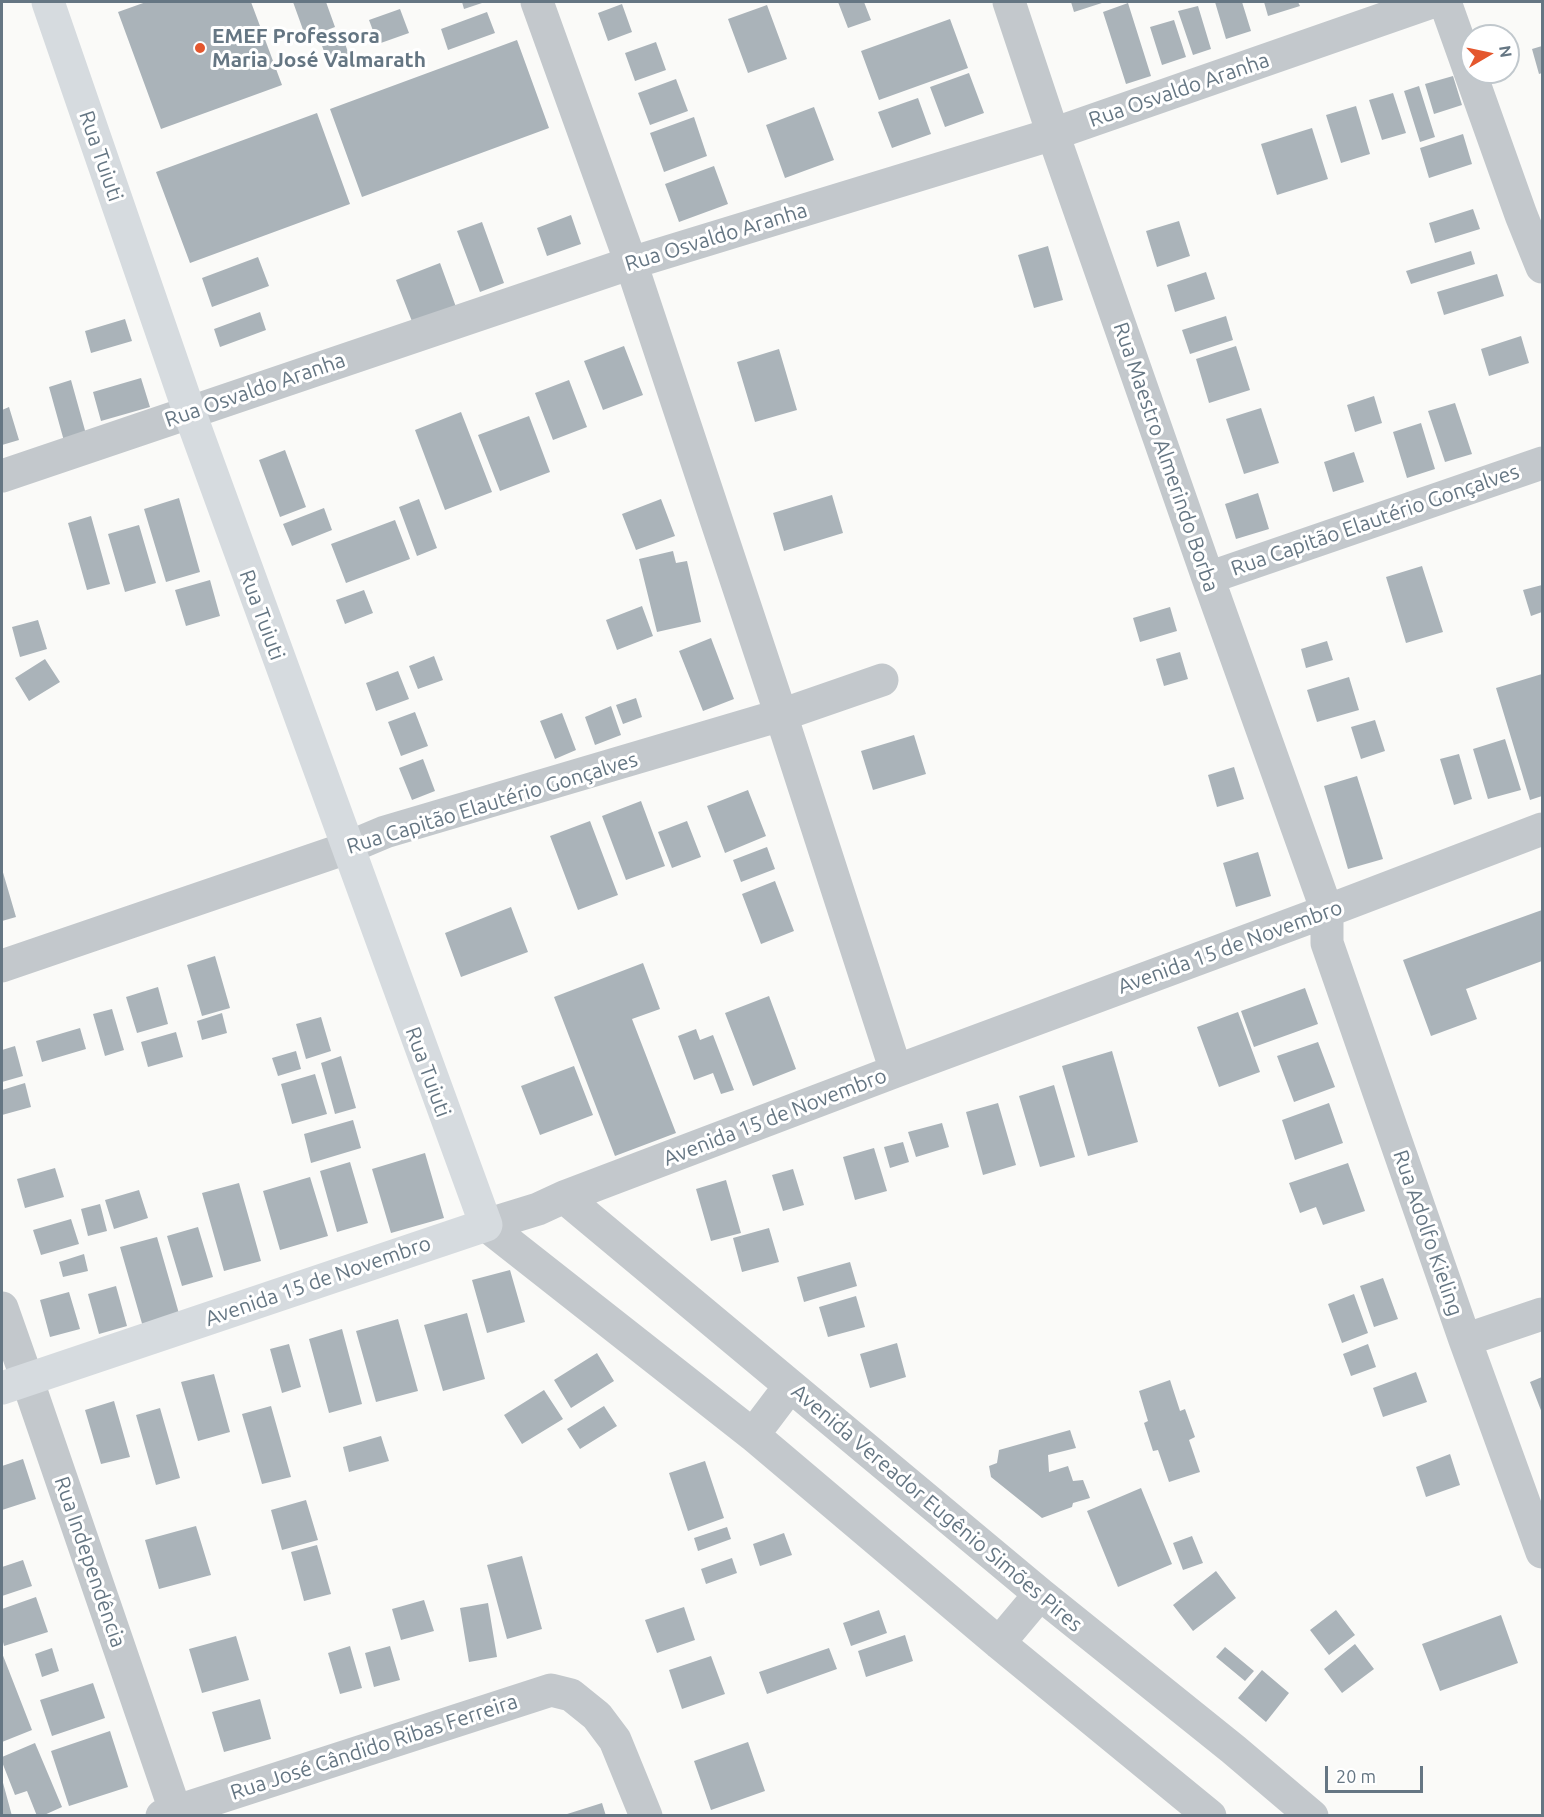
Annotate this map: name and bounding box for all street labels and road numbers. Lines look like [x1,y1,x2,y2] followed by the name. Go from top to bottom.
[1085,47,1273,133] street label: Rua Osvaldo Aranha
[74,107,128,205] street label: Rua Tuiuti
[622,197,810,277] street label: Rua Osvaldo Aranha
[1108,319,1224,595] street label: Rua Maestro Almerindo Borba
[161,347,349,433] street label: Rua Osvaldo Aranha
[1228,459,1522,581] street label: Rua Capitão Elautério Gonçalves
[234,566,290,664] street label: Rua Tuiuti
[343,747,641,859] street label: Rua Capitão Elautério Gonçalves
[1114,895,1346,999] street label: Avenida 15 de Novembro
[400,1023,456,1121] street label: Rua Tuiuti
[660,1063,890,1171] street label: Avenida 15 de Novembro
[1388,1147,1468,1319] street label: Rua Adolfo Kieling
[202,1231,434,1331] street label: Avenida 15 de Novembro
[786,1379,1088,1637] street label: Avenida Vereador Eugênio Simões Pires
[49,1473,131,1651] street label: Rua Independência
[227,1689,521,1805] street label: Rua José Cândido Ribas Ferreira

